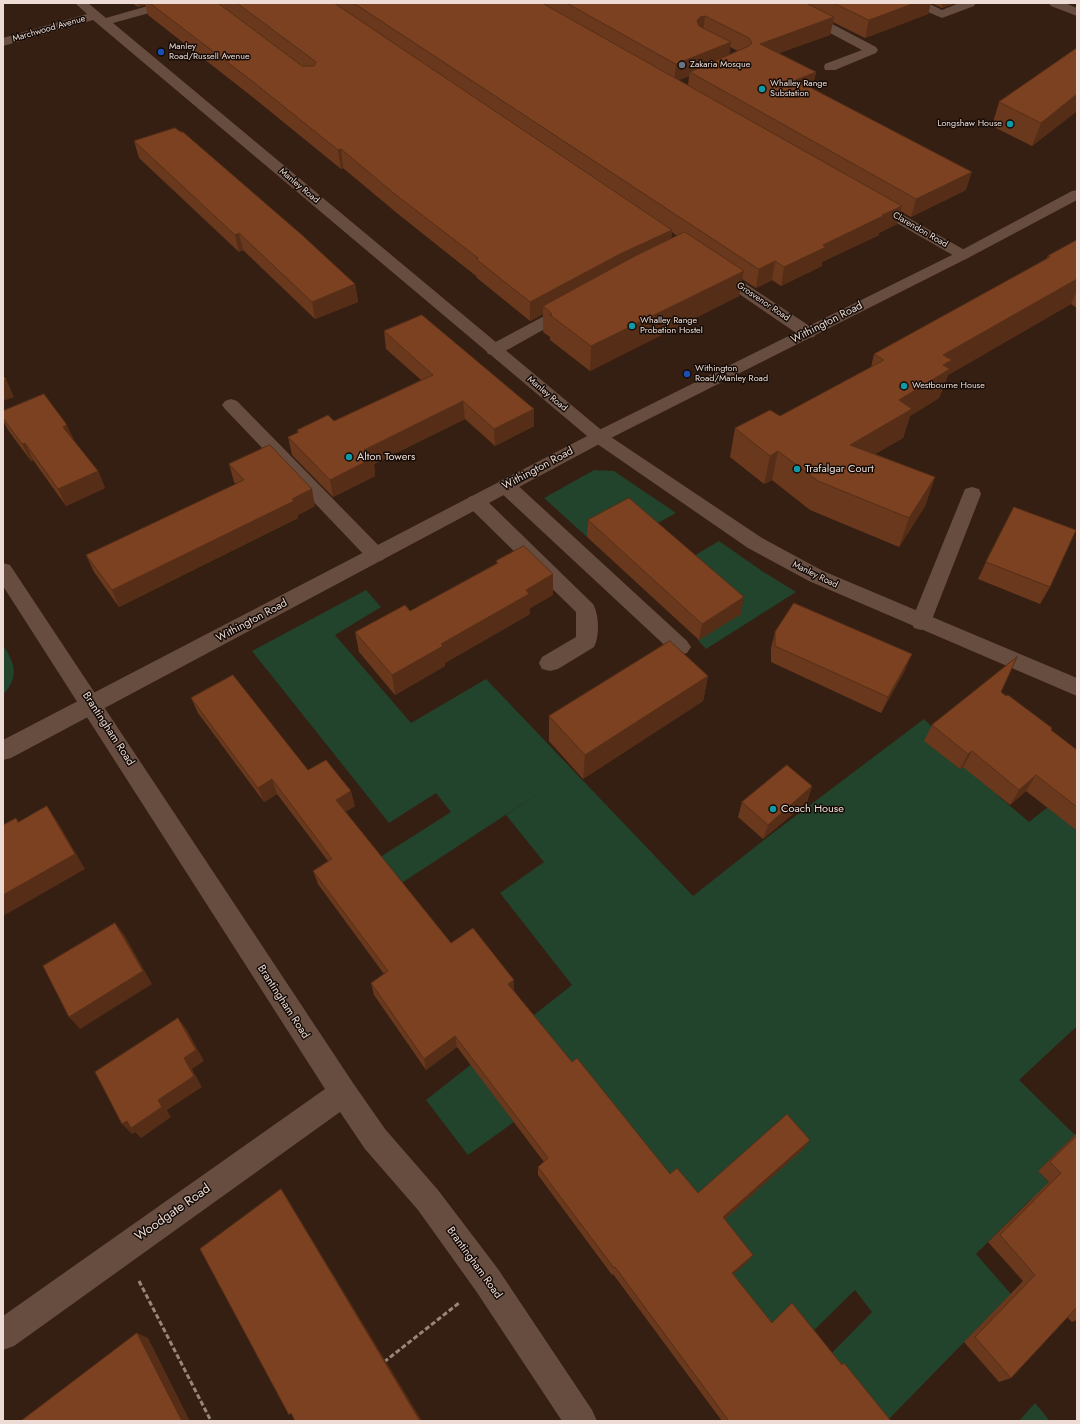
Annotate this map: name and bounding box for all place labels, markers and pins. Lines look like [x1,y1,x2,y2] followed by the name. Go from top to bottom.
[169,42,250,63] place label: Manley Road/Russell Avenue
[156,47,166,57] marker: Manley Road/Russell Avenue
[677,60,687,70] marker: Zakaria Mosque
[690,60,750,70] place label: Zakaria Mosque
[770,79,827,100] place label: Whalley Range Substation
[757,84,767,94] marker: Whalley Range Substation
[937,119,1002,129] place label: Longshaw House
[1005,119,1015,129] marker: Longshaw House
[640,316,703,337] place label: Whalley Range Probation Hostel
[627,321,637,331] marker: Whalley Range Probation Hostel
[695,364,768,385] place label: Withington Road/Manley Road
[682,369,692,379] marker: Withington Road/Manley Road
[899,381,909,391] marker: Westbourne House
[912,381,985,391] place label: Westbourne House
[357,450,416,464] place label: Alton Towers
[344,452,354,462] marker: Alton Towers
[805,462,874,476] place label: Trafalgar Court
[792,464,802,474] marker: Trafalgar Court
[781,802,844,816] place label: Coach House
[768,804,778,814] marker: Coach House

